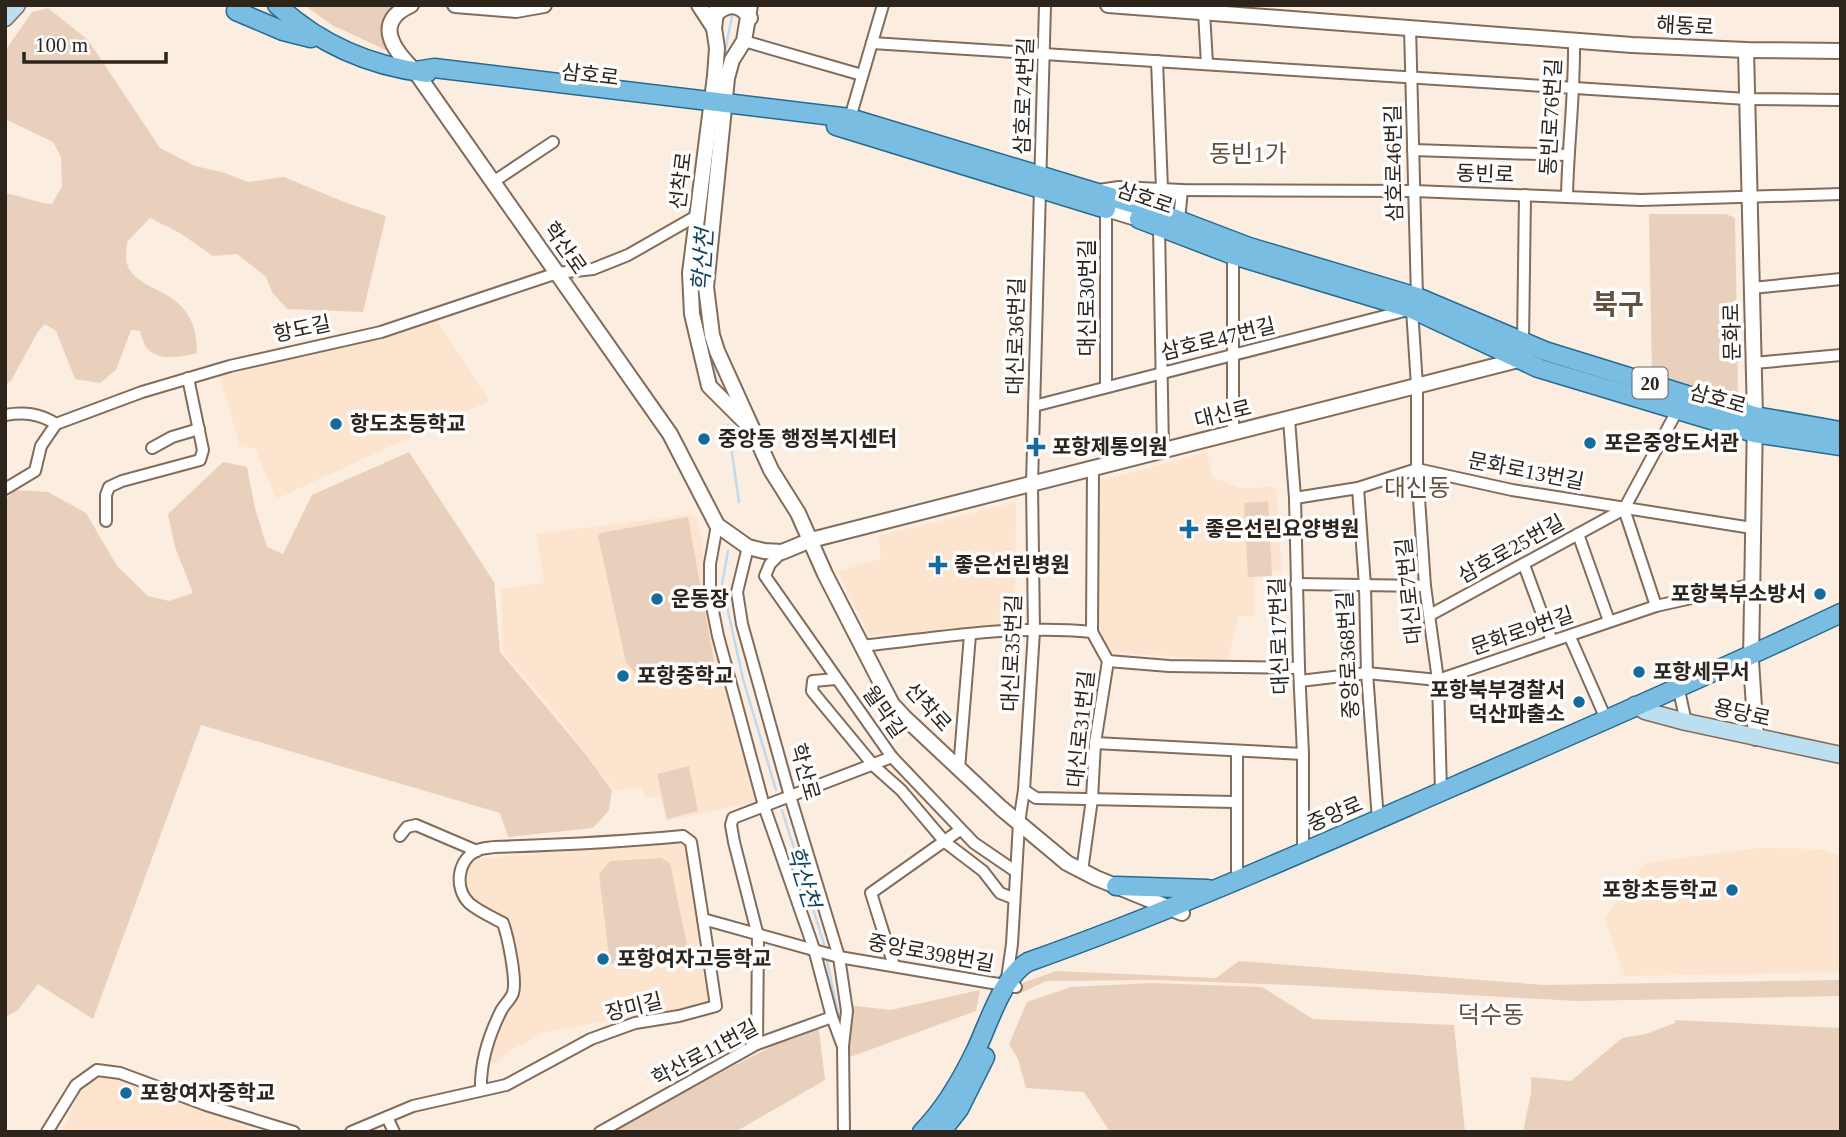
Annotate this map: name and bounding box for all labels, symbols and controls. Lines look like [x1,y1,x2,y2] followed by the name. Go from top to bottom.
[1655,12,1715,40] street label: 해동로
[24,21,166,65] scale bar
[35,33,88,57] text: 100 m
[1010,37,1038,155] street label: 삼호로74번길
[1536,58,1566,176] street label: 동빈로76번길
[560,60,620,90] street label: 삼호로
[1381,104,1407,222] street label: 삼호로46번길
[1209,141,1287,167] district label: 동빈1가
[666,151,696,211] street label: 선착로
[1456,161,1514,187] street label: 동빈로
[1114,177,1176,219] street label: 삼호로
[539,217,591,279] street label: 학산로
[688,225,718,293] water label: 학산천
[1075,239,1099,357] street label: 대신로30번길
[1003,277,1029,395] street label: 대신로36번길
[1592,289,1644,320] district label: 북구
[1719,303,1745,361] street label: 문화로
[271,311,333,347] street label: 항도길
[1158,313,1278,365] street label: 삼호로47번길
[1632,368,1668,398] road number: 20
[1687,379,1749,419] street label: 삼호로
[1192,395,1254,433] street label: 대신로
[350,412,466,436] place label: 항도초등학교
[328,416,344,432] marker: 항도초등학교
[718,427,897,451] place label: 중앙동 행정복지센터
[696,431,712,447] marker: 중앙동 행정복지센터
[1604,431,1739,455] place label: 포은중앙도서관
[1052,435,1168,459] place label: 포항제통의원
[1582,435,1598,451] marker: 포은중앙도서관
[1026,437,1046,457] marker: 포항제통의원
[1466,448,1586,494] street label: 문화로13번길
[1384,475,1450,501] district label: 대신동
[1454,510,1568,588] street label: 삼호로25번길
[1205,517,1360,541] place label: 좋은선린요양병원
[1179,519,1199,539] marker: 좋은선린요양병원
[1391,536,1427,646] street label: 대신로7번길
[954,553,1070,577] place label: 좋은선린병원
[928,555,948,575] marker: 좋은선린병원
[1265,577,1293,695] street label: 대신로17번길
[1671,582,1806,606] place label: 포항북부소방서
[1812,586,1828,602] marker: 포항북부소방서
[671,587,729,611] place label: 운동장
[1333,590,1363,720] street label: 중앙로368번길
[649,591,665,607] marker: 운동장
[998,594,1026,712] street label: 대신로35번길
[1467,602,1577,660] street label: 문화로9번길
[1653,660,1750,684] place label: 포항세무서
[637,664,734,688] place label: 포항중학교
[1631,664,1647,680] marker: 포항세무서
[615,668,631,684] marker: 포항중학교
[1063,669,1099,789] street label: 대신로31번길
[900,677,956,737] street label: 선착로
[1430,678,1565,726] place label: 포항북부경찰서 덕산파출소
[858,681,910,743] street label: 월막길
[1571,694,1587,710] marker: 포항북부경찰서 덕산파출소
[1711,695,1773,731] street label: 용당로
[785,741,825,803] street label: 학산로
[1304,792,1366,836] street label: 중앙로
[782,843,825,914] water label: 학산천
[1602,878,1718,902] place label: 포항초등학교
[1724,882,1740,898] marker: 포항초등학교
[866,930,996,976] street label: 중앙로398번길
[617,947,772,971] place label: 포항여자고등학교
[595,951,611,967] marker: 포항여자고등학교
[603,988,665,1026] street label: 장미길
[1458,1002,1524,1028] district label: 덕수동
[648,1015,762,1091] street label: 학산로11번길
[140,1081,275,1105] place label: 포항여자중학교
[118,1085,134,1101] marker: 포항여자중학교

